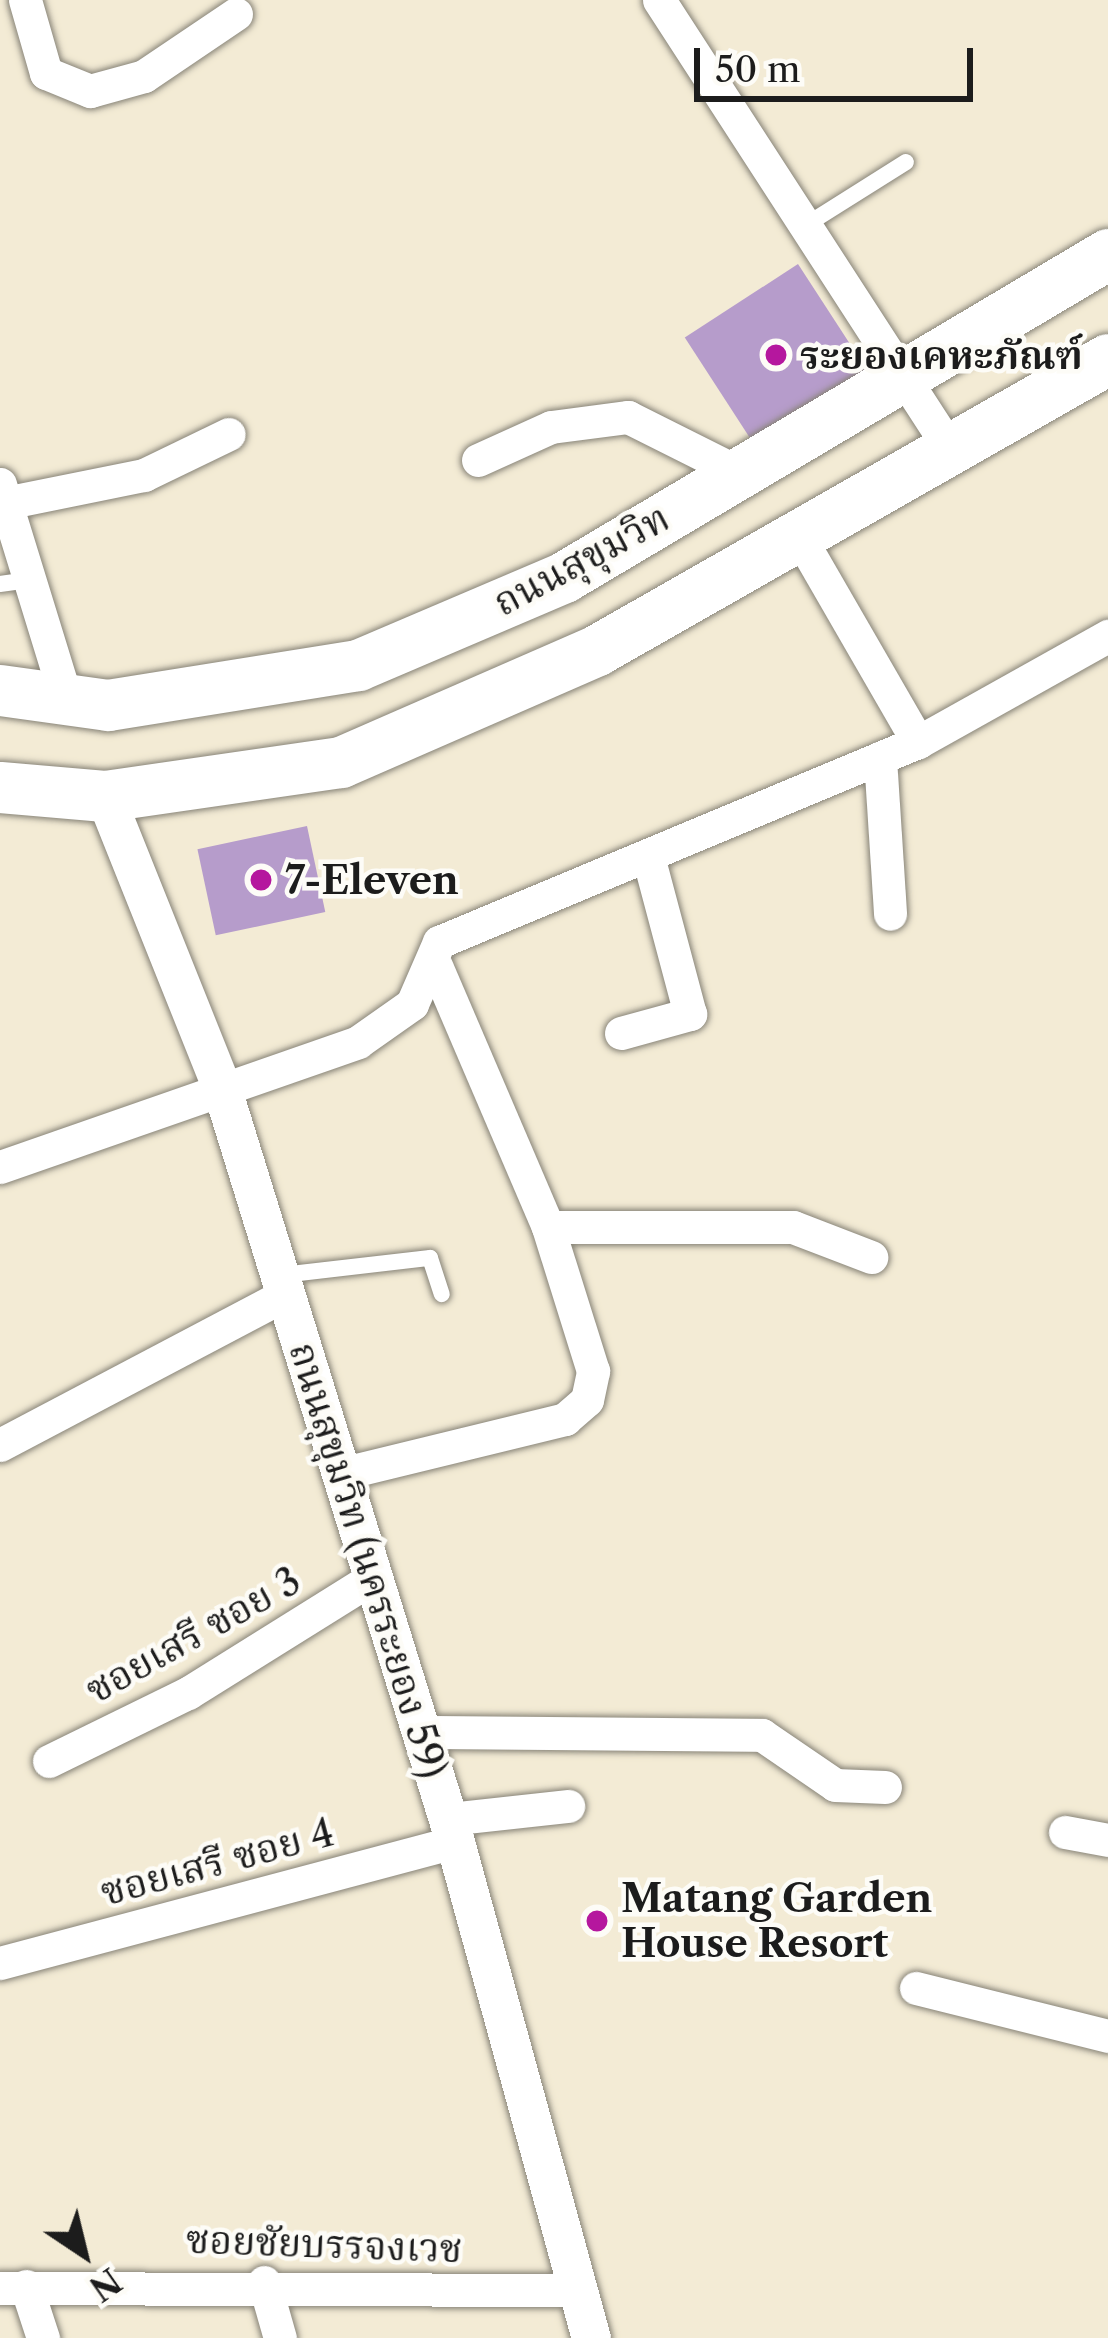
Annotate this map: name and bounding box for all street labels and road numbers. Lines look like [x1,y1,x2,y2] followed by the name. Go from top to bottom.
[485,494,677,626] street label: ถนนสุขุมวิท
[279,1336,457,1784] street label: ถนนสุขุมวิท (นครระยอง 59)
[78,1557,308,1713] street label: ซอยเสรี ซอย 3
[95,1808,339,1916] street label: ซอยเสรี ซอย 4
[185,2216,463,2272] street label: ซอยชัยบรรจงเวช

